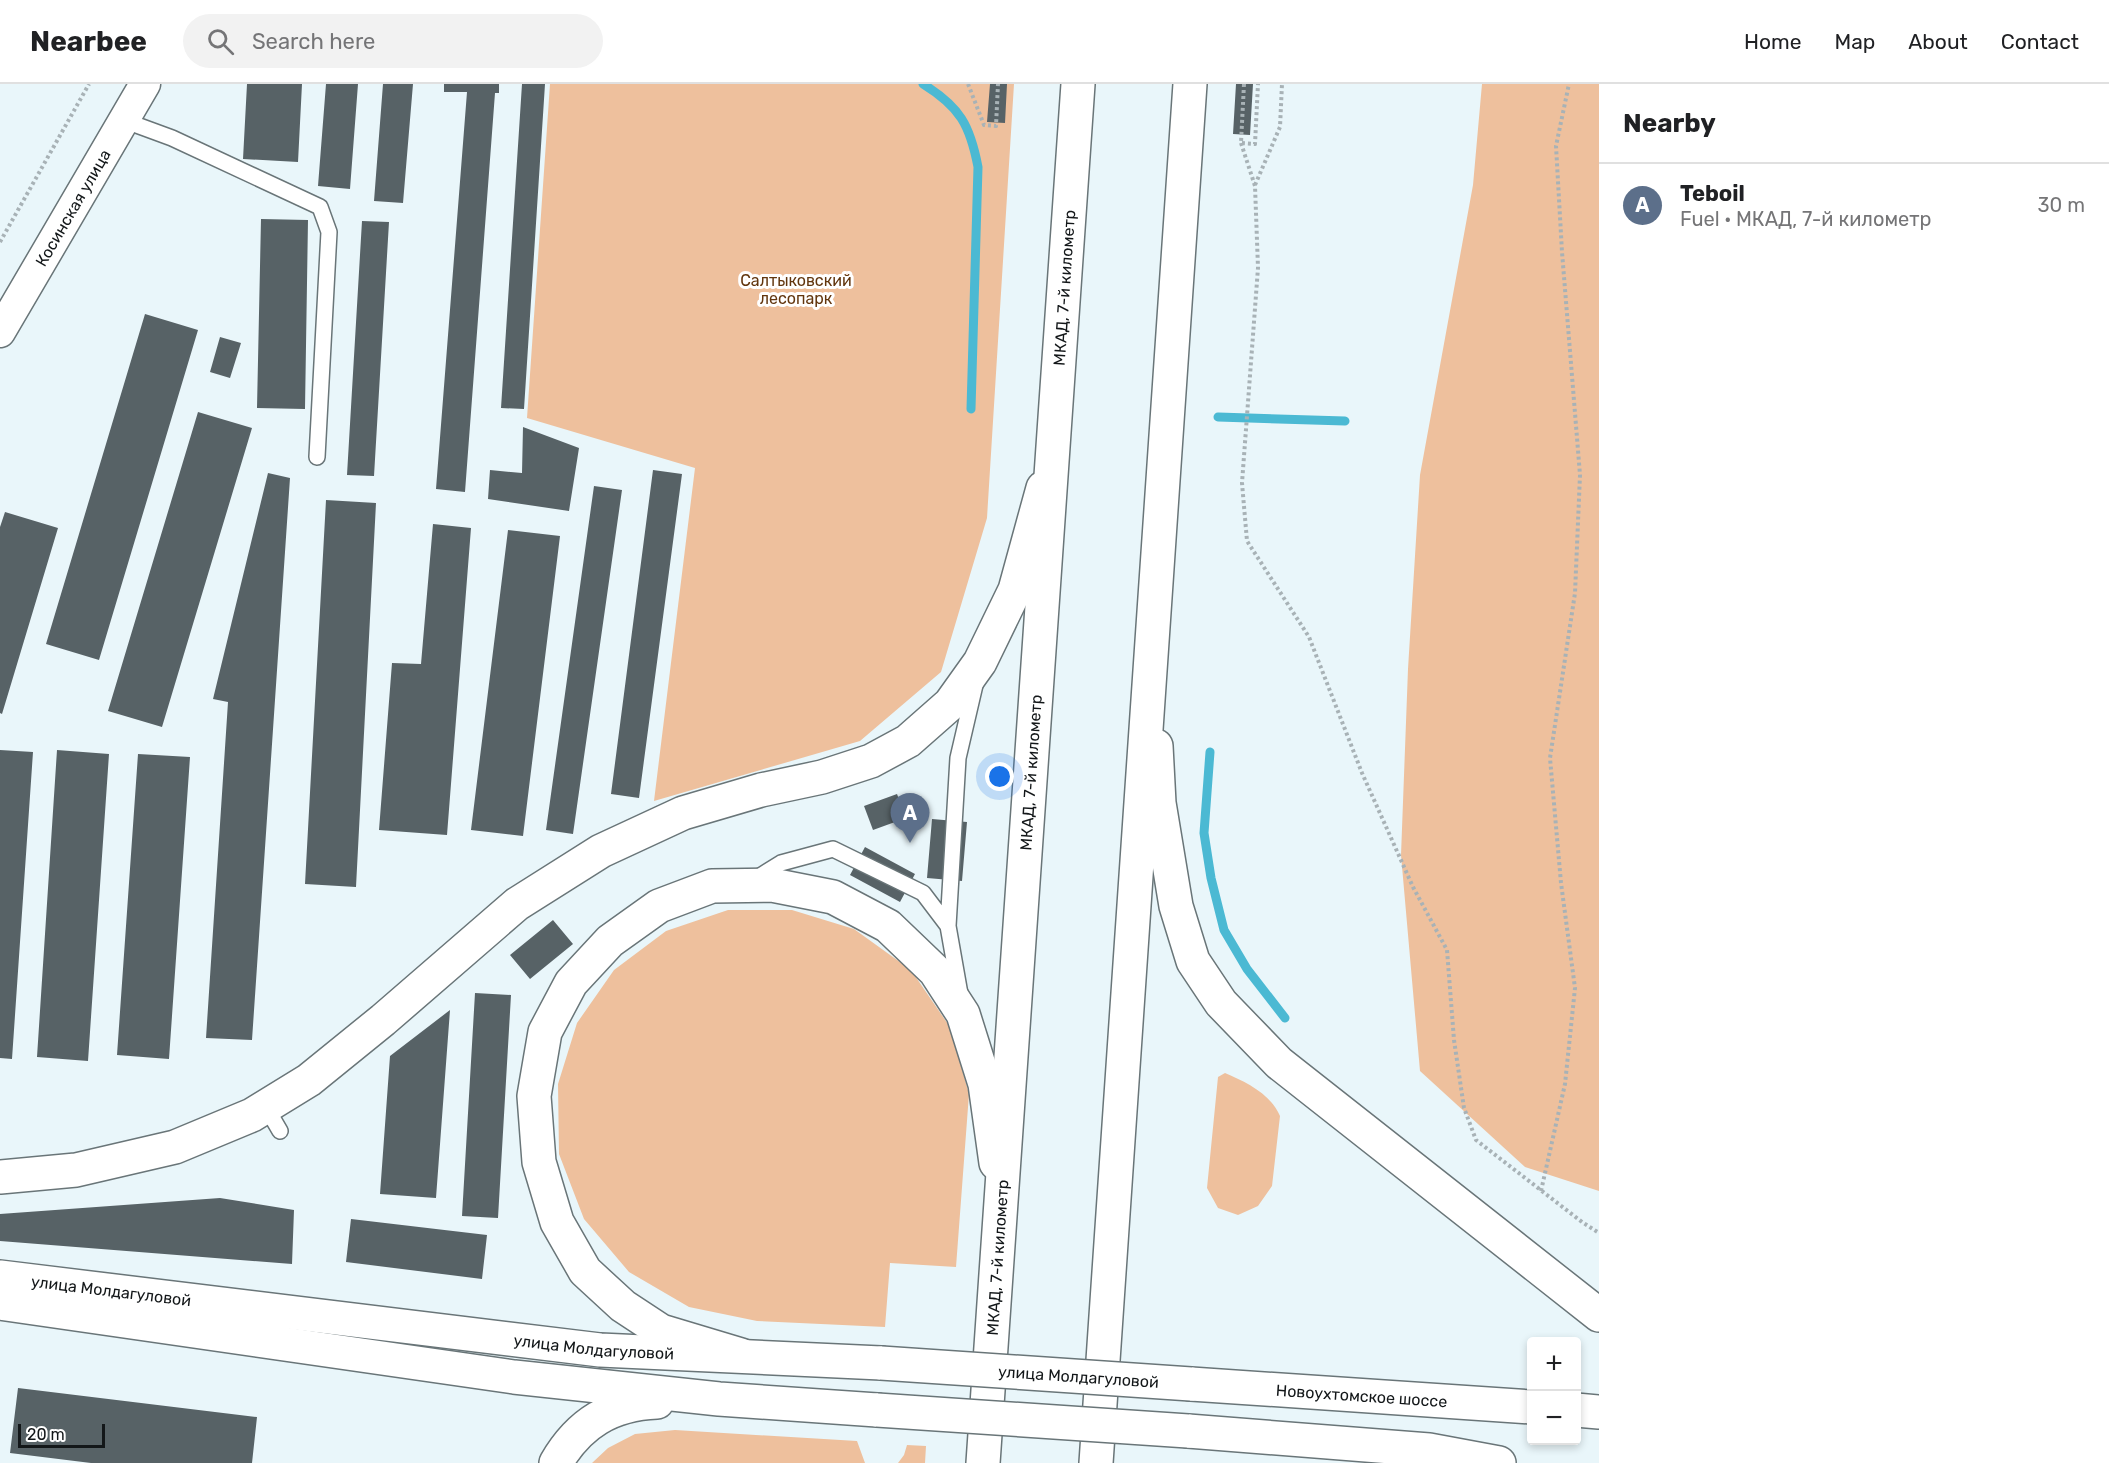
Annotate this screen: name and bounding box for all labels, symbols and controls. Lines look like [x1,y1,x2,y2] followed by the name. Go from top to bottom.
[183,14,603,68] search box
[30,25,147,58] text: Nearbee
[204,25,237,58] icon: search
[252,28,375,55] text: Search here
[1744,29,1801,54] text: Home
[1834,29,1875,54] text: Map
[1908,29,1968,54] text: About
[2001,29,2079,54] text: Contact
[1623,108,1716,139] text: Nearby
[32,146,115,270] street label: Косинская улица
[1680,180,1745,207] text: Teboil
[1635,193,1650,217] text: A
[2038,193,2085,217] text: 30 m
[1680,207,1931,231] text: Fuel · МКАД, 7-й километр
[1050,209,1079,367] street label: МКАД, 7-й километр
[740,271,852,308] park label: Салтыковский лесопарк
[1016,694,1046,851] street label: МКАД, 7-й километр
[985,762,1014,791] your location
[890,794,930,843] pin: A
[983,1179,1013,1336] street label: МКАД, 7-й километр
[30,1272,192,1310] street label: улица Молдагуловой
[512,1331,674,1363] street label: улица Молдагуловой
[1527,1337,1581,1445] map controls
[1527,1337,1581,1391] button: +
[998,1362,1159,1392] street label: улица Молдагуловой
[1275,1381,1448,1411] street label: Новоухтомское шоссе
[1527,1391,1581,1445] button: −
[18,1421,105,1448] scale bar
[27,1425,65,1444] text: 20 m

